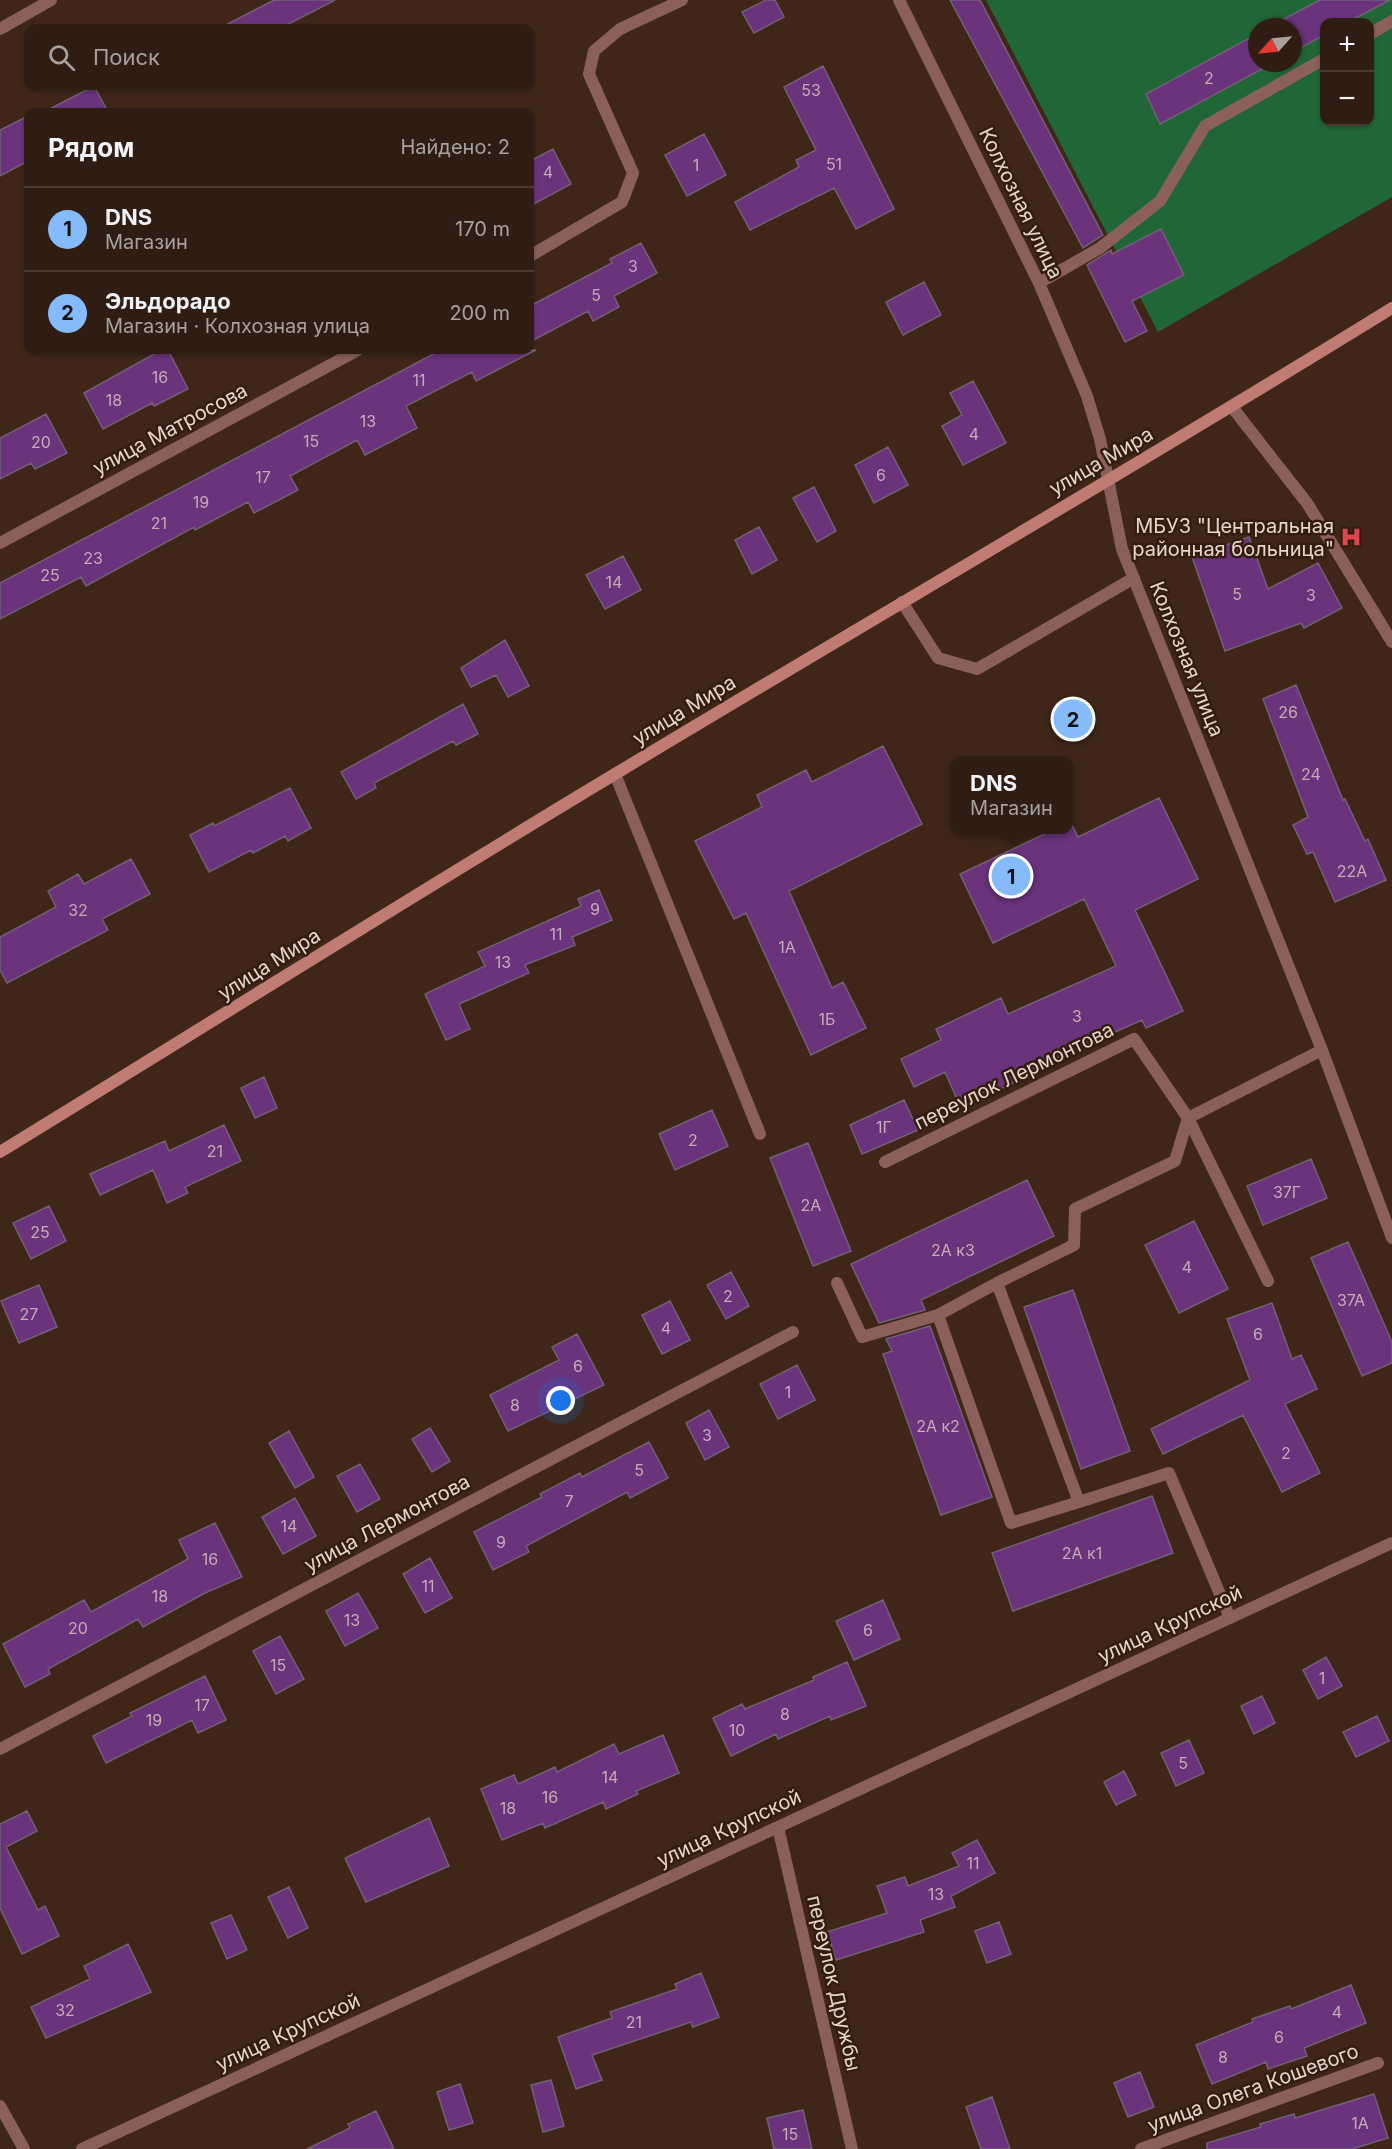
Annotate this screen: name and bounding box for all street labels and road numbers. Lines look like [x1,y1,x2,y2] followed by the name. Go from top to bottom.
[974,124,1068,282] street label: Колхозная улица
[89,378,251,480] street label: улица Матросова
[1045,422,1157,500] street label: улица Мира
[1145,578,1229,740] street label: Колхозная улица
[628,670,740,750] street label: улица Мира
[213,923,325,1005] street label: улица Мира
[910,1017,1118,1135] street label: переулок Лермонтова
[300,1469,474,1577] street label: улица Лермонтова
[1094,1580,1246,1668] street label: улица Крупской
[653,1784,805,1872] street label: улица Крупской
[802,1893,866,2073] street label: переулок Дружбы
[212,1988,364,2076] street label: улица Крупской
[1144,2039,1362,2137] street label: улица Олега Кошевого

